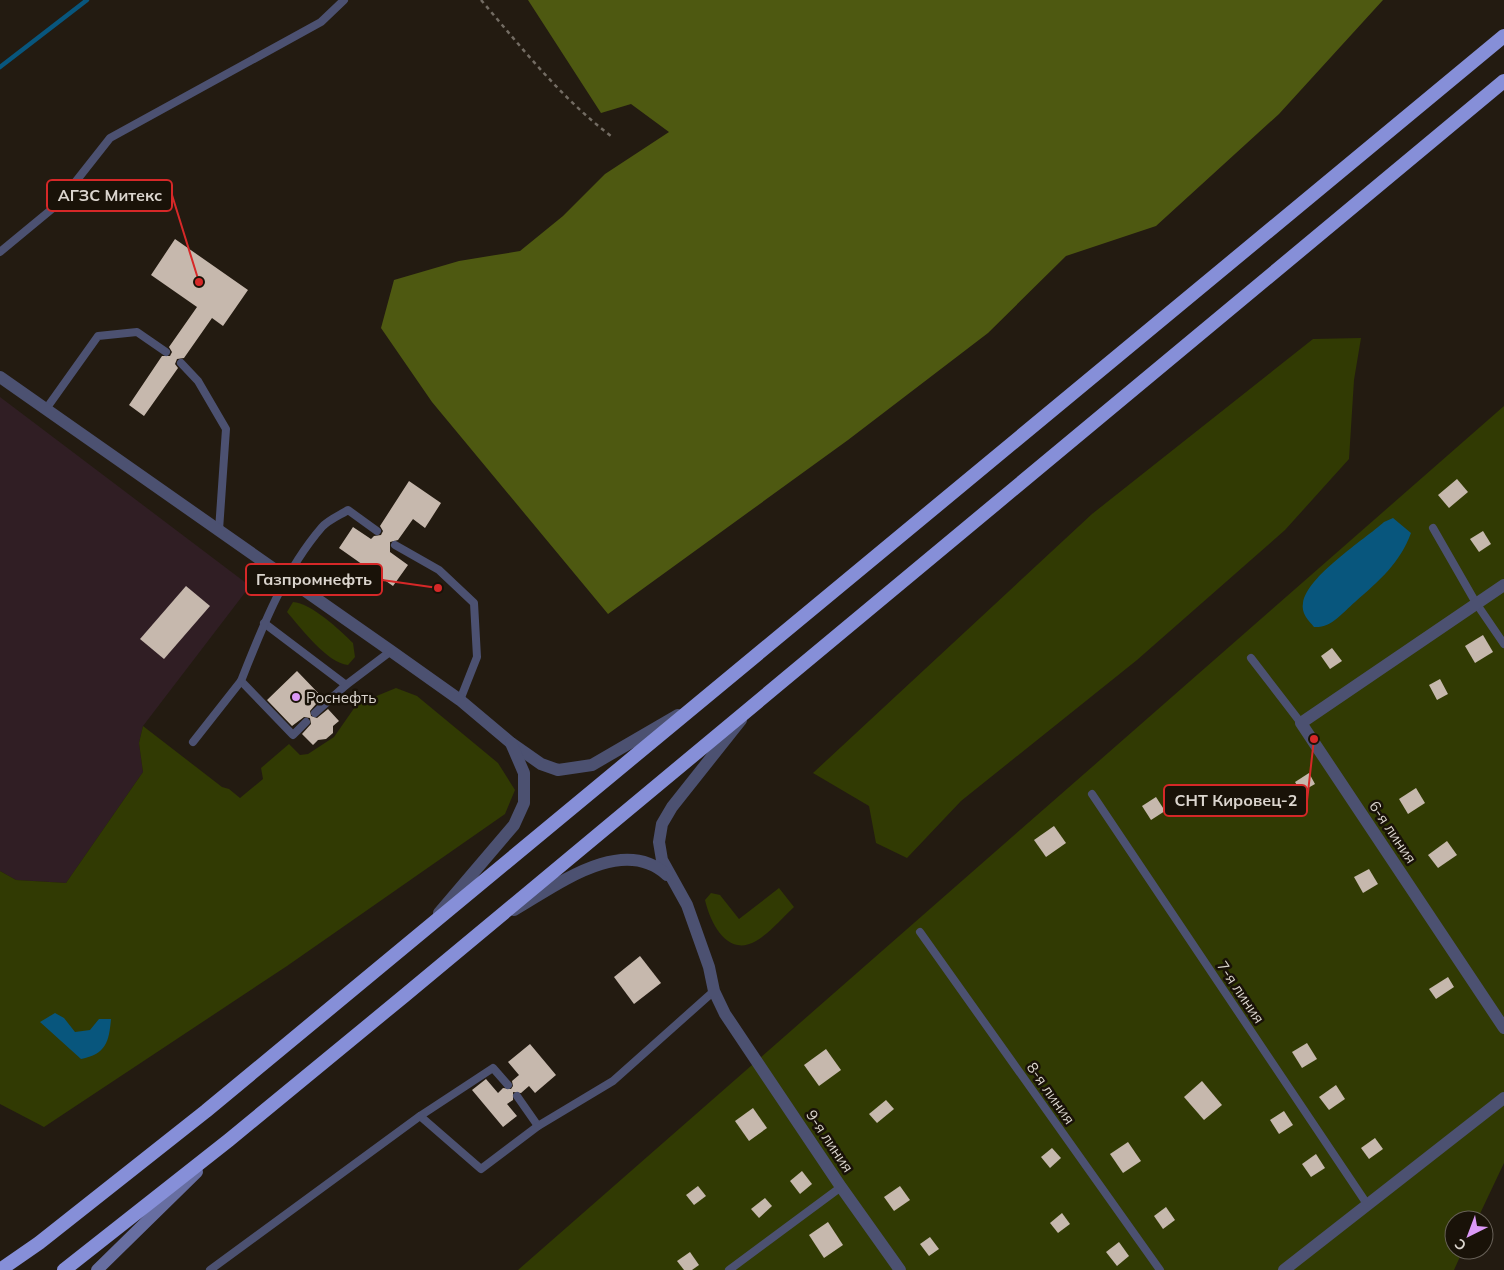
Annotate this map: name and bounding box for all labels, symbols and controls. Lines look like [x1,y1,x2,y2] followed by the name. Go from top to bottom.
[47,180,172,211] callout: АГЗС Митекс
[58,185,162,205] text: АГЗС Митекс
[246,564,382,595] callout: Газпромнефть
[256,569,372,589] text: Газпромнефть
[306,688,376,707] place label: Роснефть
[290,691,302,703] marker: Роснефть
[1164,785,1307,816] callout: СНТ Кировец-2
[1175,790,1297,810] text: СНТ Кировец-2
[1365,797,1421,867] street label: 6-я линия
[1213,957,1269,1027] street label: 7-я линия
[1023,1058,1079,1128] street label: 8-я линия
[802,1106,858,1176] street label: 9-я линия
[1444,1210,1494,1260] north arrow
[1451,1235,1470,1255] text: С

